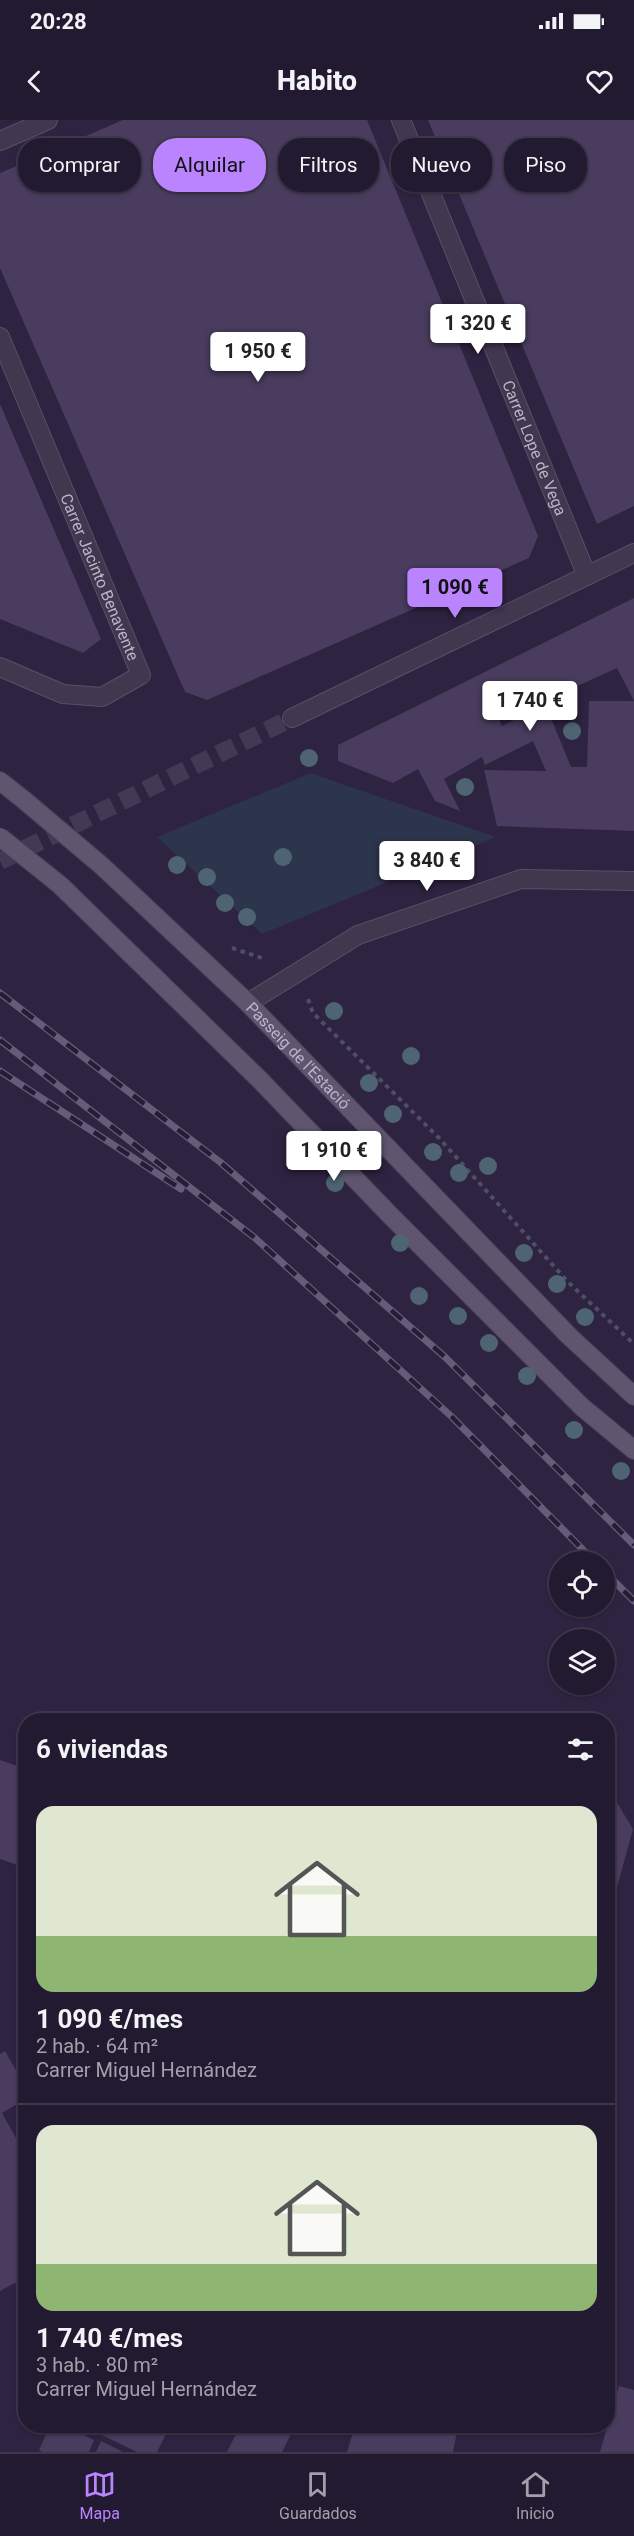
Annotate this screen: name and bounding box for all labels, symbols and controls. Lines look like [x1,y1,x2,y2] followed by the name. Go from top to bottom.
[30,9,87,34] text: 20:28
[18,65,51,98] icon: back
[277,65,357,97] text: Habito
[583,65,616,98] icon: heart
[18,138,141,192] chip: Comprar
[153,138,266,192] chip: Alquilar
[278,138,379,192] chip: Filtros
[391,138,492,192] chip: Nuevo
[504,138,587,192] chip: Piso
[423,304,533,355] pin: 1 320 €
[444,311,512,335] text: 1 320 €
[203,332,313,383] pin: 1 950 €
[224,339,292,363] text: 1 950 €
[498,378,570,518] street label: Carrer Lope de Vega
[56,491,143,663] street label: Carrer Jacinto Benavente
[400,568,510,619] pin: 1 090 €
[421,575,489,599] text: 1 090 €
[475,681,585,732] pin: 1 740 €
[496,688,564,712] text: 1 740 €
[372,841,482,892] pin: 3 840 €
[393,848,461,872] text: 3 840 €
[242,998,354,1113] street label: Passeig de l'Estació
[279,1131,389,1182] pin: 1 910 €
[300,1138,368,1162] text: 1 910 €
[549,1551,615,1695] map controls
[549,1551,615,1617] button: locate
[549,1629,615,1695] button: layers
[564,1733,597,1766] icon: filters
[36,1734,168,1764] text: 6 viviendas
[263,1845,371,1953] icon: home
[36,2004,183,2034] text: 1 090 €/mes
[36,2034,158,2058] text: 2 hab. · 64 m²
[36,2058,257,2082] text: Carrer Miguel Hernández
[263,2164,371,2272] icon: home
[36,2323,183,2353] text: 1 740 €/mes
[36,2353,158,2377] text: 3 hab. · 80 m²
[36,2377,257,2401] text: Carrer Miguel Hernández
[80,2468,120,2523] tab: Mapa
[279,2468,357,2523] tab: Guardados
[516,2468,554,2523] tab: Inicio

